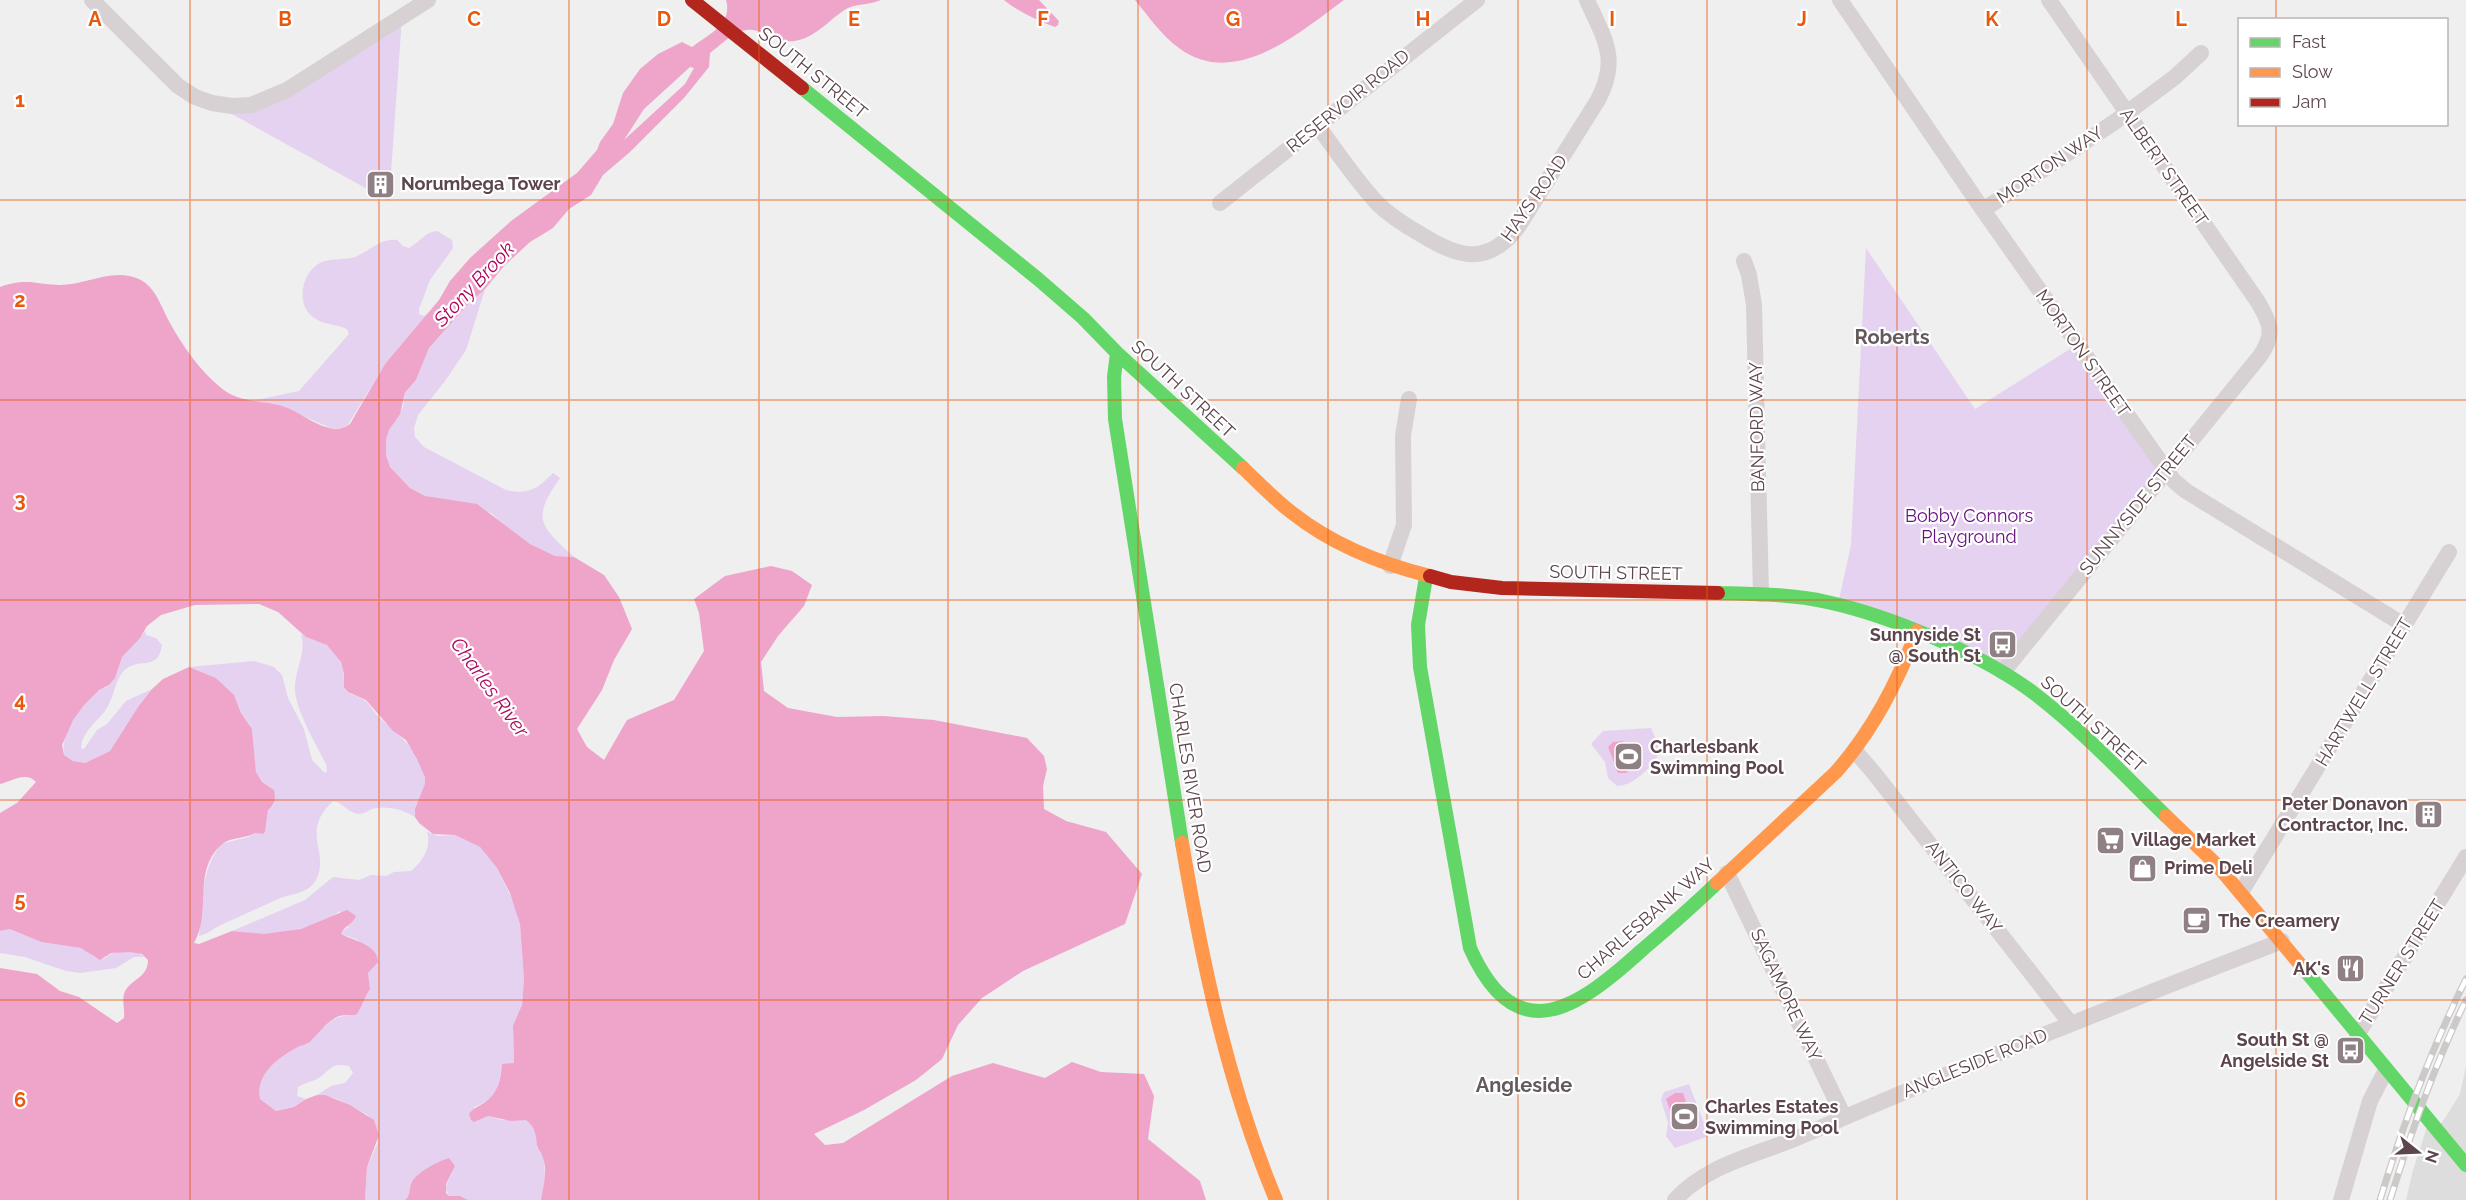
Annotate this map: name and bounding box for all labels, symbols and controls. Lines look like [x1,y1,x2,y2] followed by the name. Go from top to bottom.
[88,7,102,31] text: A
[278,7,292,31] text: B
[467,7,481,31] text: C
[657,7,671,31] text: D
[848,7,860,31] text: E
[1037,7,1049,31] text: F
[1226,7,1240,31] text: G
[1416,7,1430,31] text: H
[1609,7,1615,31] text: I
[1797,7,1807,31] text: J
[1985,7,1999,31] text: K
[2175,7,2187,31] text: L
[2238,18,2448,126] legend
[755,22,872,123] street label: SOUTH STREET
[2292,31,2326,52] text: Fast
[1282,45,1413,157] street label: RESERVOIR ROAD
[2292,61,2333,82] text: Slow
[15,88,25,112] text: 1
[2292,91,2327,112] text: Jam
[2116,104,2213,230] street label: ALBERT STREET
[1993,121,2107,208] street label: MORTON WAY
[1496,150,1571,245] street label: HAYS ROAD
[364,168,396,200] building icon: Norumbega Tower
[401,173,561,194] place label: Norumbega Tower
[428,236,520,332] water label: Stony Brook
[2032,285,2135,420] street label: MORTON STREET
[14,288,26,312] text: 2
[1854,325,1930,349] district label: Roberts
[1127,335,1239,442] street label: SOUTH STREET
[1745,361,1768,492] street label: BANFORD WAY
[2075,430,2201,579] street label: SUNNYSIDE STREET
[14,488,26,512] text: 3
[1905,505,2033,547] park label: Bobby Connors Playground
[1549,561,1683,584] street label: SOUTH STREET
[2311,614,2416,770] street label: HARTWELL STREET
[1870,624,1981,666] place label: Sunnyside St @ South St
[1986,629,2018,661] bus stop icon: Sunnyside St @ South St
[446,633,535,742] water label: Charles River
[2037,671,2150,776] street label: SOUTH STREET
[1165,681,1216,875] street label: CHARLES RIVER ROAD
[14,688,26,712] text: 4
[1650,736,1784,778] place label: Charlesbank Swimming Pool
[1613,741,1645,773] sports icon: Charlesbank Swimming Pool
[2278,793,2408,835] place label: Peter Donavon Contractor, Inc.
[2413,798,2445,830] building icon: Peter Donavon Contractor, Inc.
[2094,824,2126,856] supermarket icon: Village Market
[2131,829,2256,850] place label: Village Market
[1922,836,2007,937] street label: ANTICO WAY
[2127,852,2159,884] shop icon: Prime Deli
[1573,853,1719,984] street label: CHARLESBANK WAY
[2164,857,2253,878] place label: Prime Deli
[14,888,26,912] text: 5
[2354,895,2449,1028] street label: TURNER STREET
[2181,905,2213,937] cafe icon: The Creamery
[2218,910,2340,931] place label: The Creamery
[1747,925,1826,1065] street label: SAGAMORE WAY
[2335,953,2367,985] restaurant icon: AK's
[2293,958,2330,979] place label: AK's
[1899,1024,2050,1101] street label: ANGLESIDE ROAD
[2220,1029,2329,1071] place label: South St @ Angelside St
[2334,1034,2366,1066] bus stop icon: South St @ Angelside St
[1476,1073,1572,1097] district label: Angleside
[14,1088,26,1112] text: 6
[1705,1096,1839,1138] place label: Charles Estates Swimming Pool
[1668,1101,1700,1133] sports icon: Charles Estates Swimming Pool
[2388,1122,2448,1182] north arrow
[2421,1148,2443,1165] text: N

